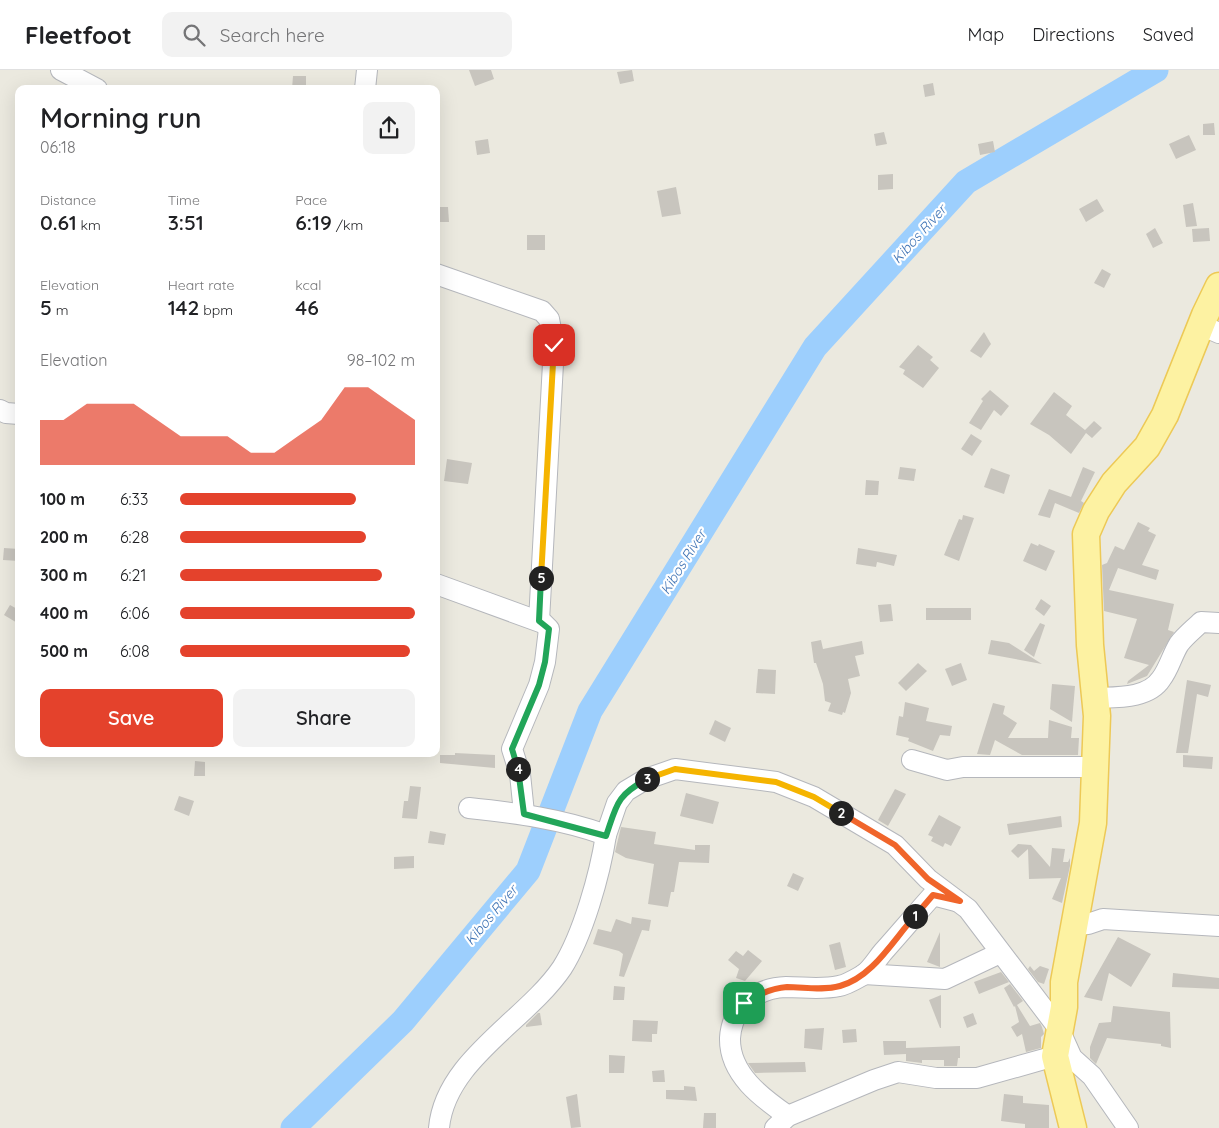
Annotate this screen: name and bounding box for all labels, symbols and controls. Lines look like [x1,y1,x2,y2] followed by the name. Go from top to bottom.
[162,12,512,57] search box
[25,20,132,50] text: Fleetfoot
[180,21,208,49] icon: search
[220,23,325,47] text: Search here
[967,23,1004,46] text: Map
[1032,23,1115,46] text: Directions
[1143,23,1194,46] text: Saved
[40,100,201,135] text: Morning run
[363,102,415,154] button: share
[40,137,76,157] text: 06:18
[40,191,96,209] text: Distance
[168,191,200,209] text: Time
[295,191,327,209] text: Pace
[888,200,951,267] water label: Kibos River
[40,209,77,235] text: 0.61
[168,209,204,235] text: 3:51
[295,209,332,235] text: 6:19
[77,216,101,234] text: km
[332,216,363,234] text: /km
[40,276,99,294] text: Elevation
[168,276,234,294] text: Heart rate
[295,276,321,294] text: kcal
[40,294,52,320] text: 5
[168,294,199,320] text: 142
[295,294,319,320] text: 46
[52,301,68,319] text: m
[199,301,233,319] text: bpm
[533,324,575,366] pin
[540,331,568,359] icon: check
[40,350,107,370] text: Elevation
[347,350,415,370] text: 98–102 m
[40,489,85,509] text: 100 m
[120,489,148,509] text: 6:33
[656,525,711,598] water label: Kibos River
[40,527,88,547] text: 200 m
[120,527,149,547] text: 6:28
[40,565,87,585] text: 300 m
[120,565,146,585] text: 6:21
[528,566,554,590] pin: 5
[537,569,546,587] text: 5
[40,603,88,623] text: 400 m
[120,603,150,623] text: 6:06
[40,641,88,661] text: 500 m
[120,641,150,661] text: 6:08
[40,689,223,747] button: Save
[233,689,415,747] button: Share
[506,756,530,782] pin: 4
[514,760,523,778] text: 4
[634,766,660,792] pin: 3
[644,770,651,788] text: 3
[828,800,854,826] pin: 2
[838,804,845,822] text: 2
[461,880,522,949] water label: Kibos River
[902,904,928,928] pin: 1
[913,907,918,925] text: 1
[723,982,765,1024] pin
[730,989,758,1017] icon: arrive

